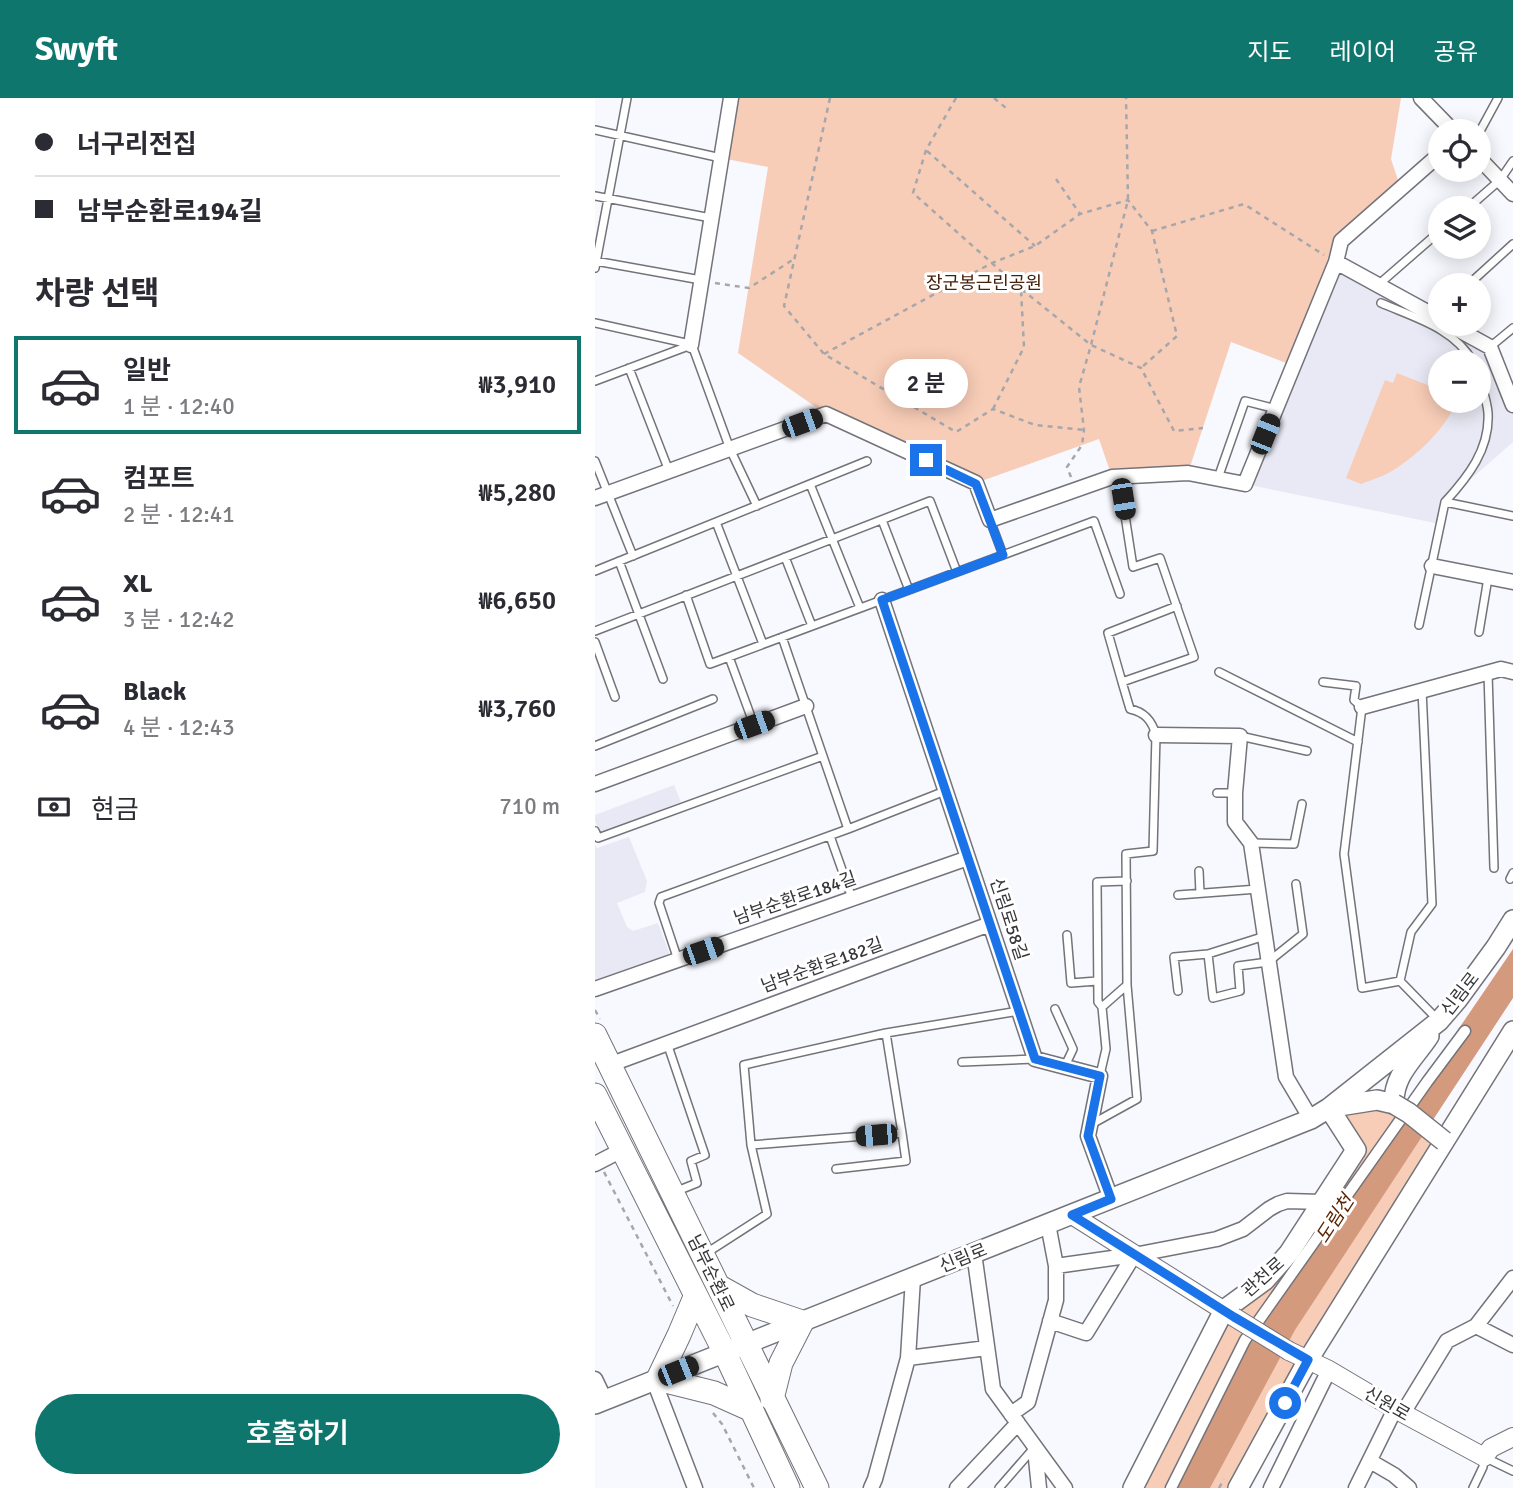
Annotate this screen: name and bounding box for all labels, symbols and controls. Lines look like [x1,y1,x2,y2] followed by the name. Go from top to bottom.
[35,29,118,70] text: Swyft
[1247,37,1292,67] text: 지도
[1330,37,1396,67] text: 레이어
[1434,37,1478,67] text: 공유
[1428,119,1491,413] map controls
[1428,119,1491,182] button: locate
[77,129,197,161] text: 너구리전집
[77,196,263,228] text: 남부순환로194길
[1428,196,1491,259] button: layers
[926,272,1042,294] park label: 장군봉근린공원
[1428,273,1491,336] button: +
[35,274,160,313] text: 차량 선택
[1428,350,1491,413] button: −
[39,354,102,417] icon: car
[123,355,171,387] text: 일반
[884,358,968,408] callout: 2 분
[478,369,556,401] text: ₩3,910
[907,369,945,398] text: 2 분
[123,392,235,421] text: 1 분 · 12:40
[779,406,826,440] car
[1248,411,1283,457] car
[910,444,942,476] route end
[39,462,102,525] icon: car
[123,463,195,495] text: 컴포트
[478,477,556,509] text: ₩5,280
[1110,477,1137,521] car
[123,500,235,529] text: 2 분 · 12:41
[123,568,153,600] text: XL
[39,570,102,633] icon: car
[478,585,556,617] text: ₩6,650
[123,605,235,634] text: 3 분 · 12:42
[123,676,186,708] text: Black
[39,678,102,741] icon: car
[478,693,556,725] text: ₩3,760
[731,708,778,742] car
[123,713,235,742] text: 4 분 · 12:43
[35,788,73,826] icon: cash
[499,792,560,821] text: 710 m
[91,794,139,826] text: 현금
[731,867,859,929] street label: 남부순환로184길
[985,875,1033,963] street label: 신림로58길
[758,933,886,997] street label: 남부순환로182길
[680,934,727,968] car
[1436,968,1484,1020] street label: 신림로
[855,1123,898,1147] car
[1311,1189,1360,1248] water label: 도림천
[683,1231,739,1315] street label: 남부순환로
[936,1238,990,1278] street label: 신림로
[1237,1252,1289,1302] street label: 관천로
[655,1353,702,1389] car
[1360,1382,1414,1426] street label: 신원로
[1269,1387,1301,1419] route start
[35,1394,560,1474] button: 호출하기

